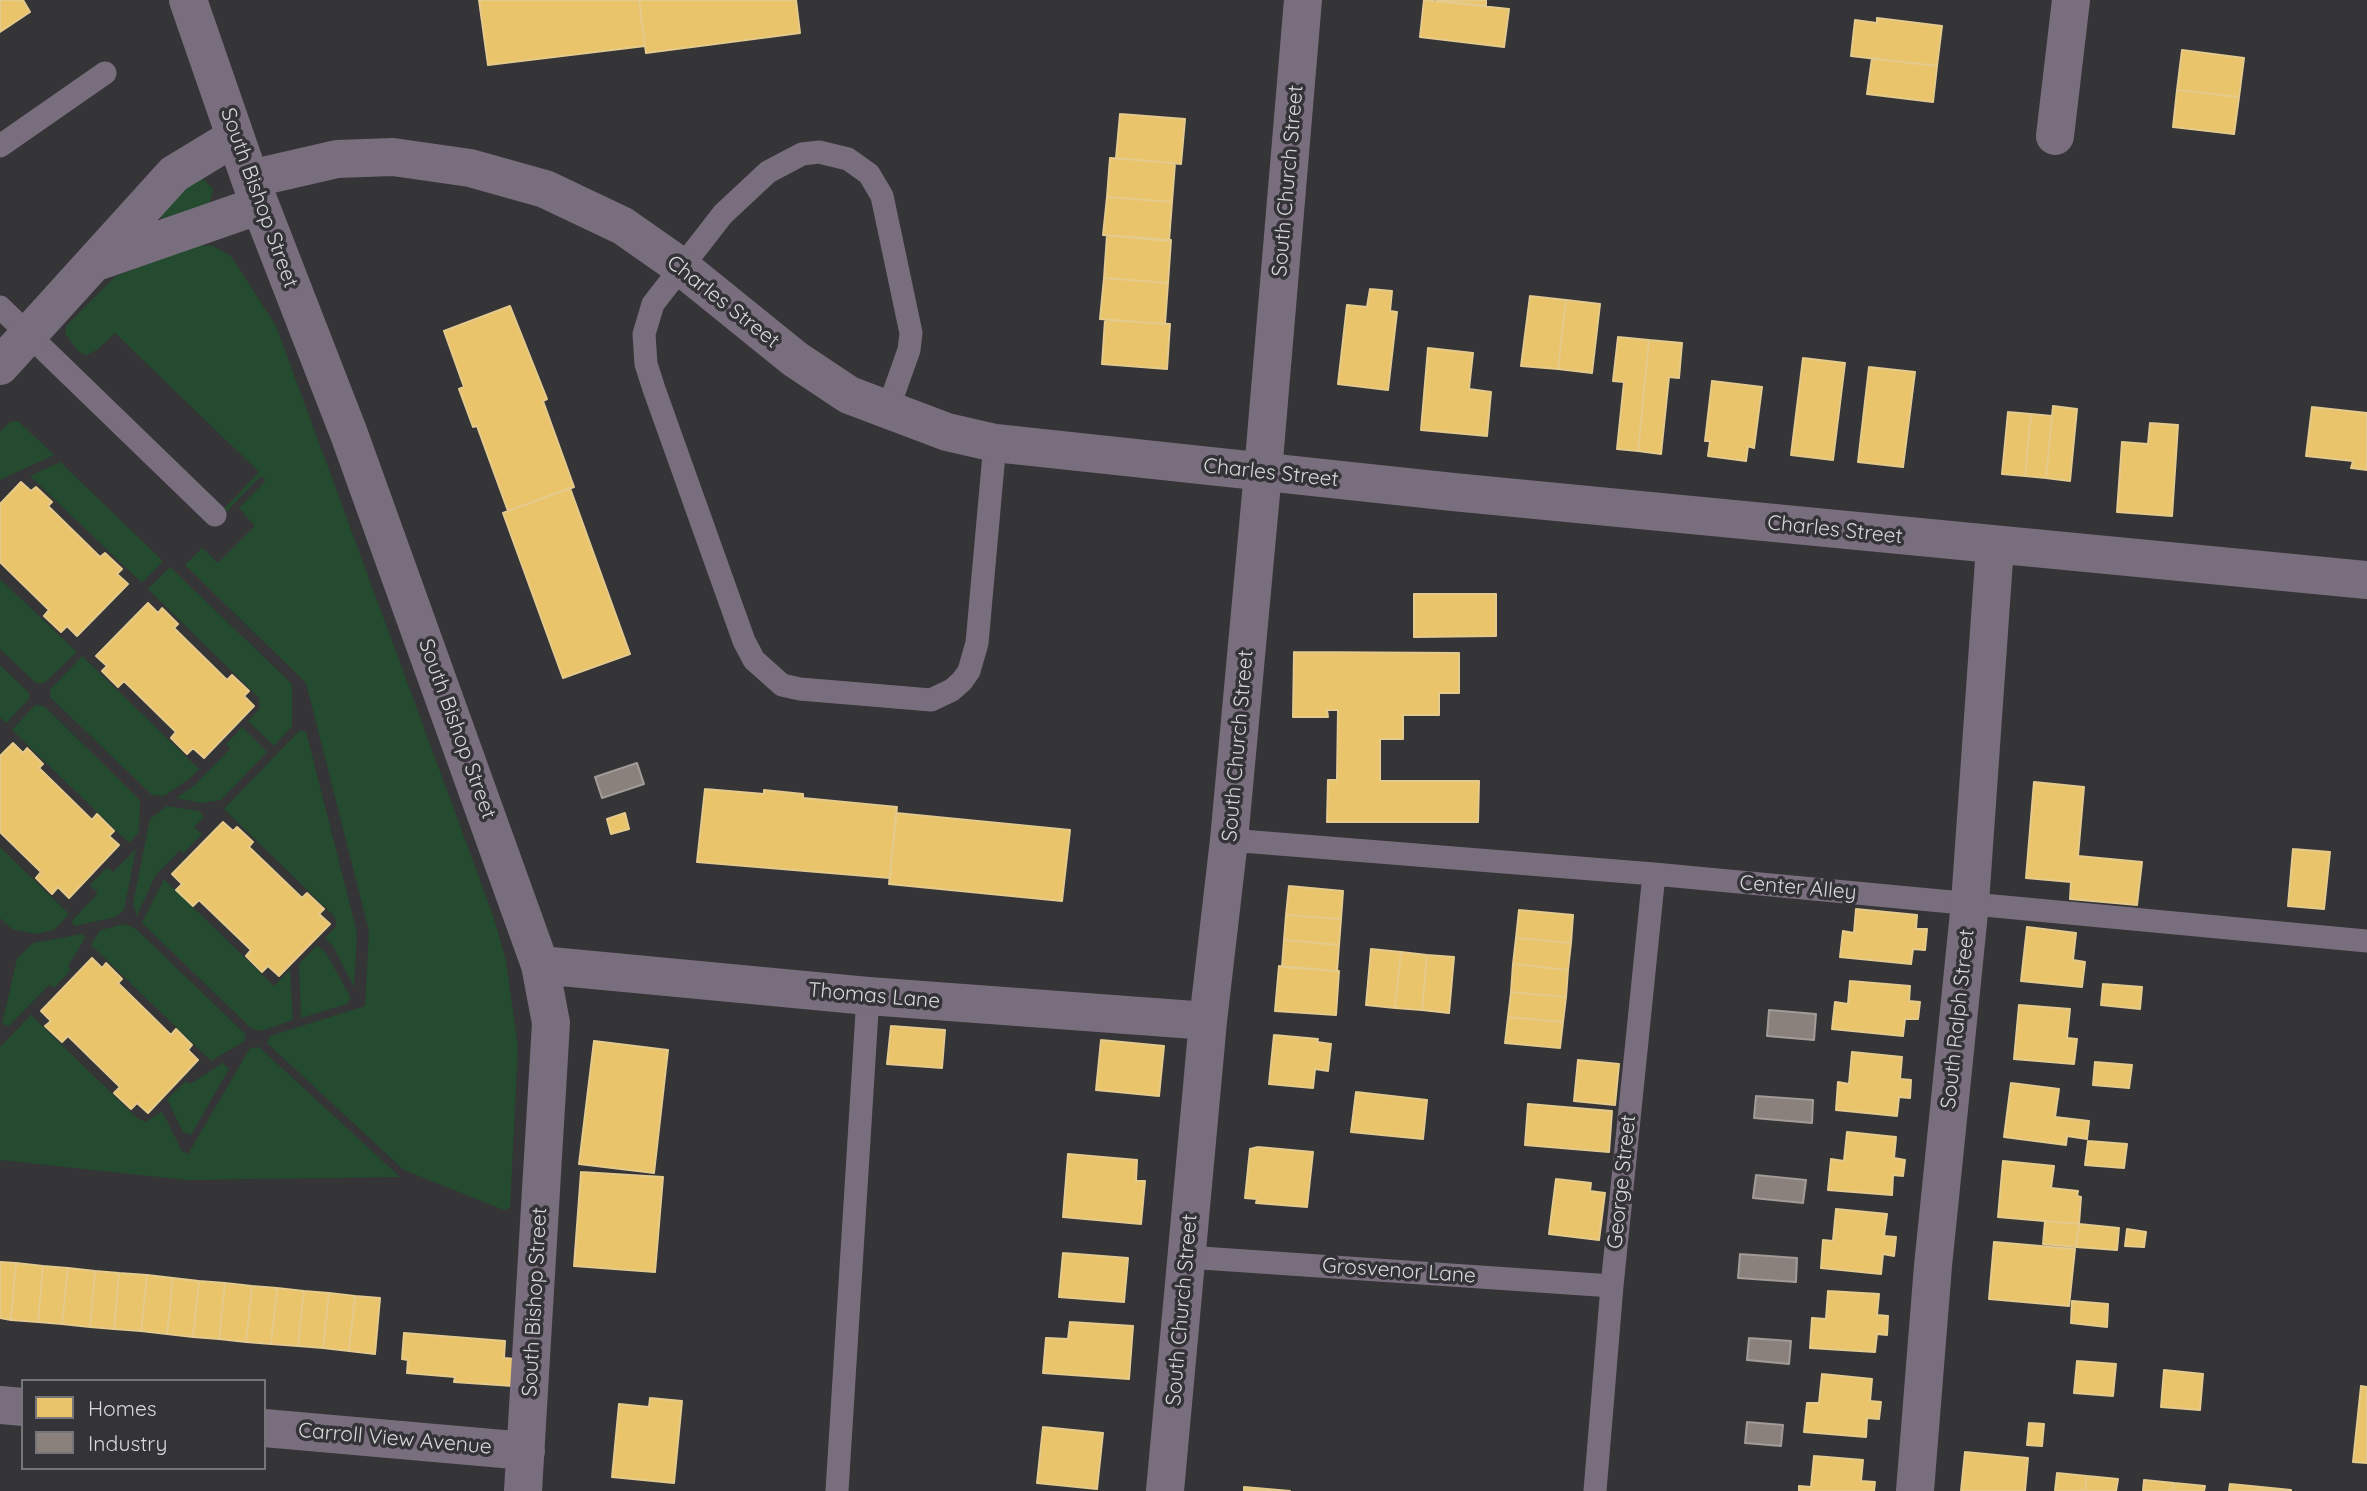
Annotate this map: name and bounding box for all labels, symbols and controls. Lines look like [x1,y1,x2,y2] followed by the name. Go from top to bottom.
[1267,84,1309,278] street label: South Church Street
[215,105,303,291] street label: South Bishop Street
[662,250,784,354] street label: Charles Street
[1202,453,1340,493] street label: Charles Street
[1766,510,1904,550] street label: Charles Street
[413,636,501,822] street label: South Bishop Street
[1217,649,1259,843] street label: South Church Street
[1739,870,1857,906] street label: Center Alley
[1936,928,1980,1110] street label: South Ralph Street
[807,978,941,1014] street label: Thomas Lane
[1602,1114,1642,1250] street label: George Street
[517,1207,553,1397] street label: South Bishop Street
[1161,1213,1203,1407] street label: South Church Street
[1321,1253,1477,1289] street label: Grosvenor Lane
[21,1379,266,1470] legend
[88,1395,157,1421] text: Homes
[297,1418,493,1460] street label: Carroll View Avenue
[88,1430,167,1456] text: Industry

